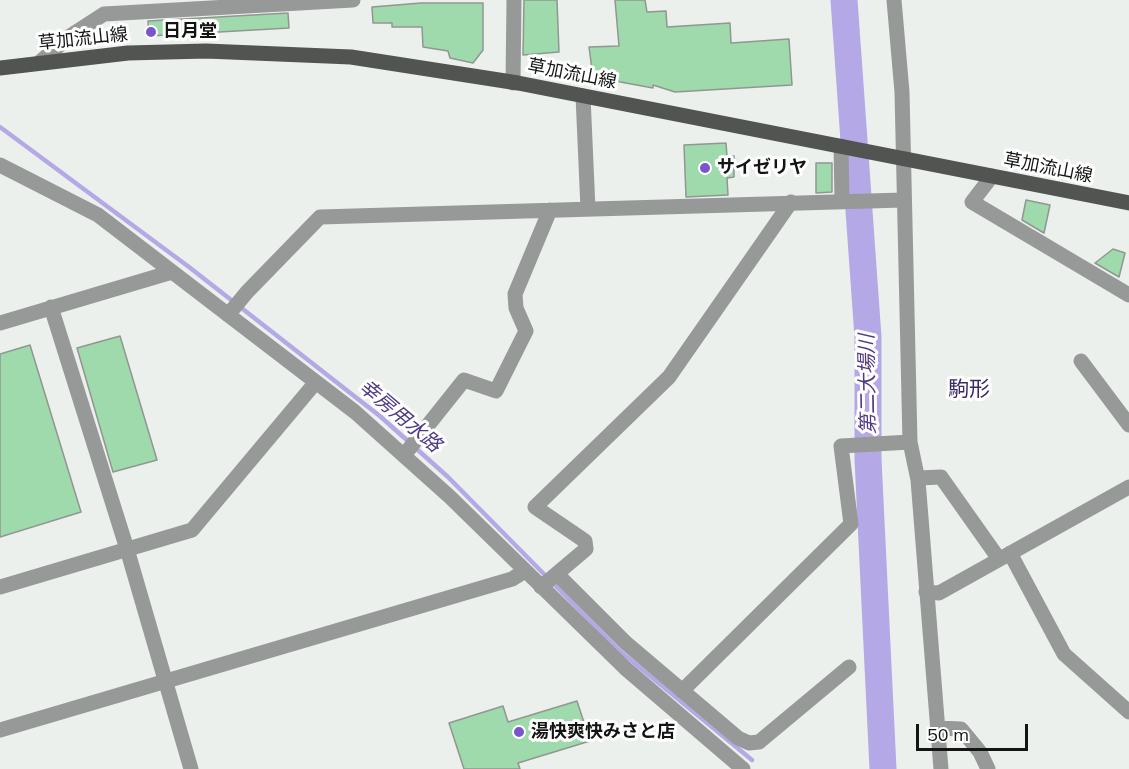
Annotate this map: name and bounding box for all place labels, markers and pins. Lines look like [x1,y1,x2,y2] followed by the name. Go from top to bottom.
[163,21,217,43] place label: 日月堂
[144,25,158,39] marker: 日月堂
[717,157,807,179] place label: サイゼリヤ
[698,161,712,175] marker: サイゼリヤ
[531,721,675,743] place label: 湯快爽快みさと店
[512,725,526,739] marker: 湯快爽快みさと店

